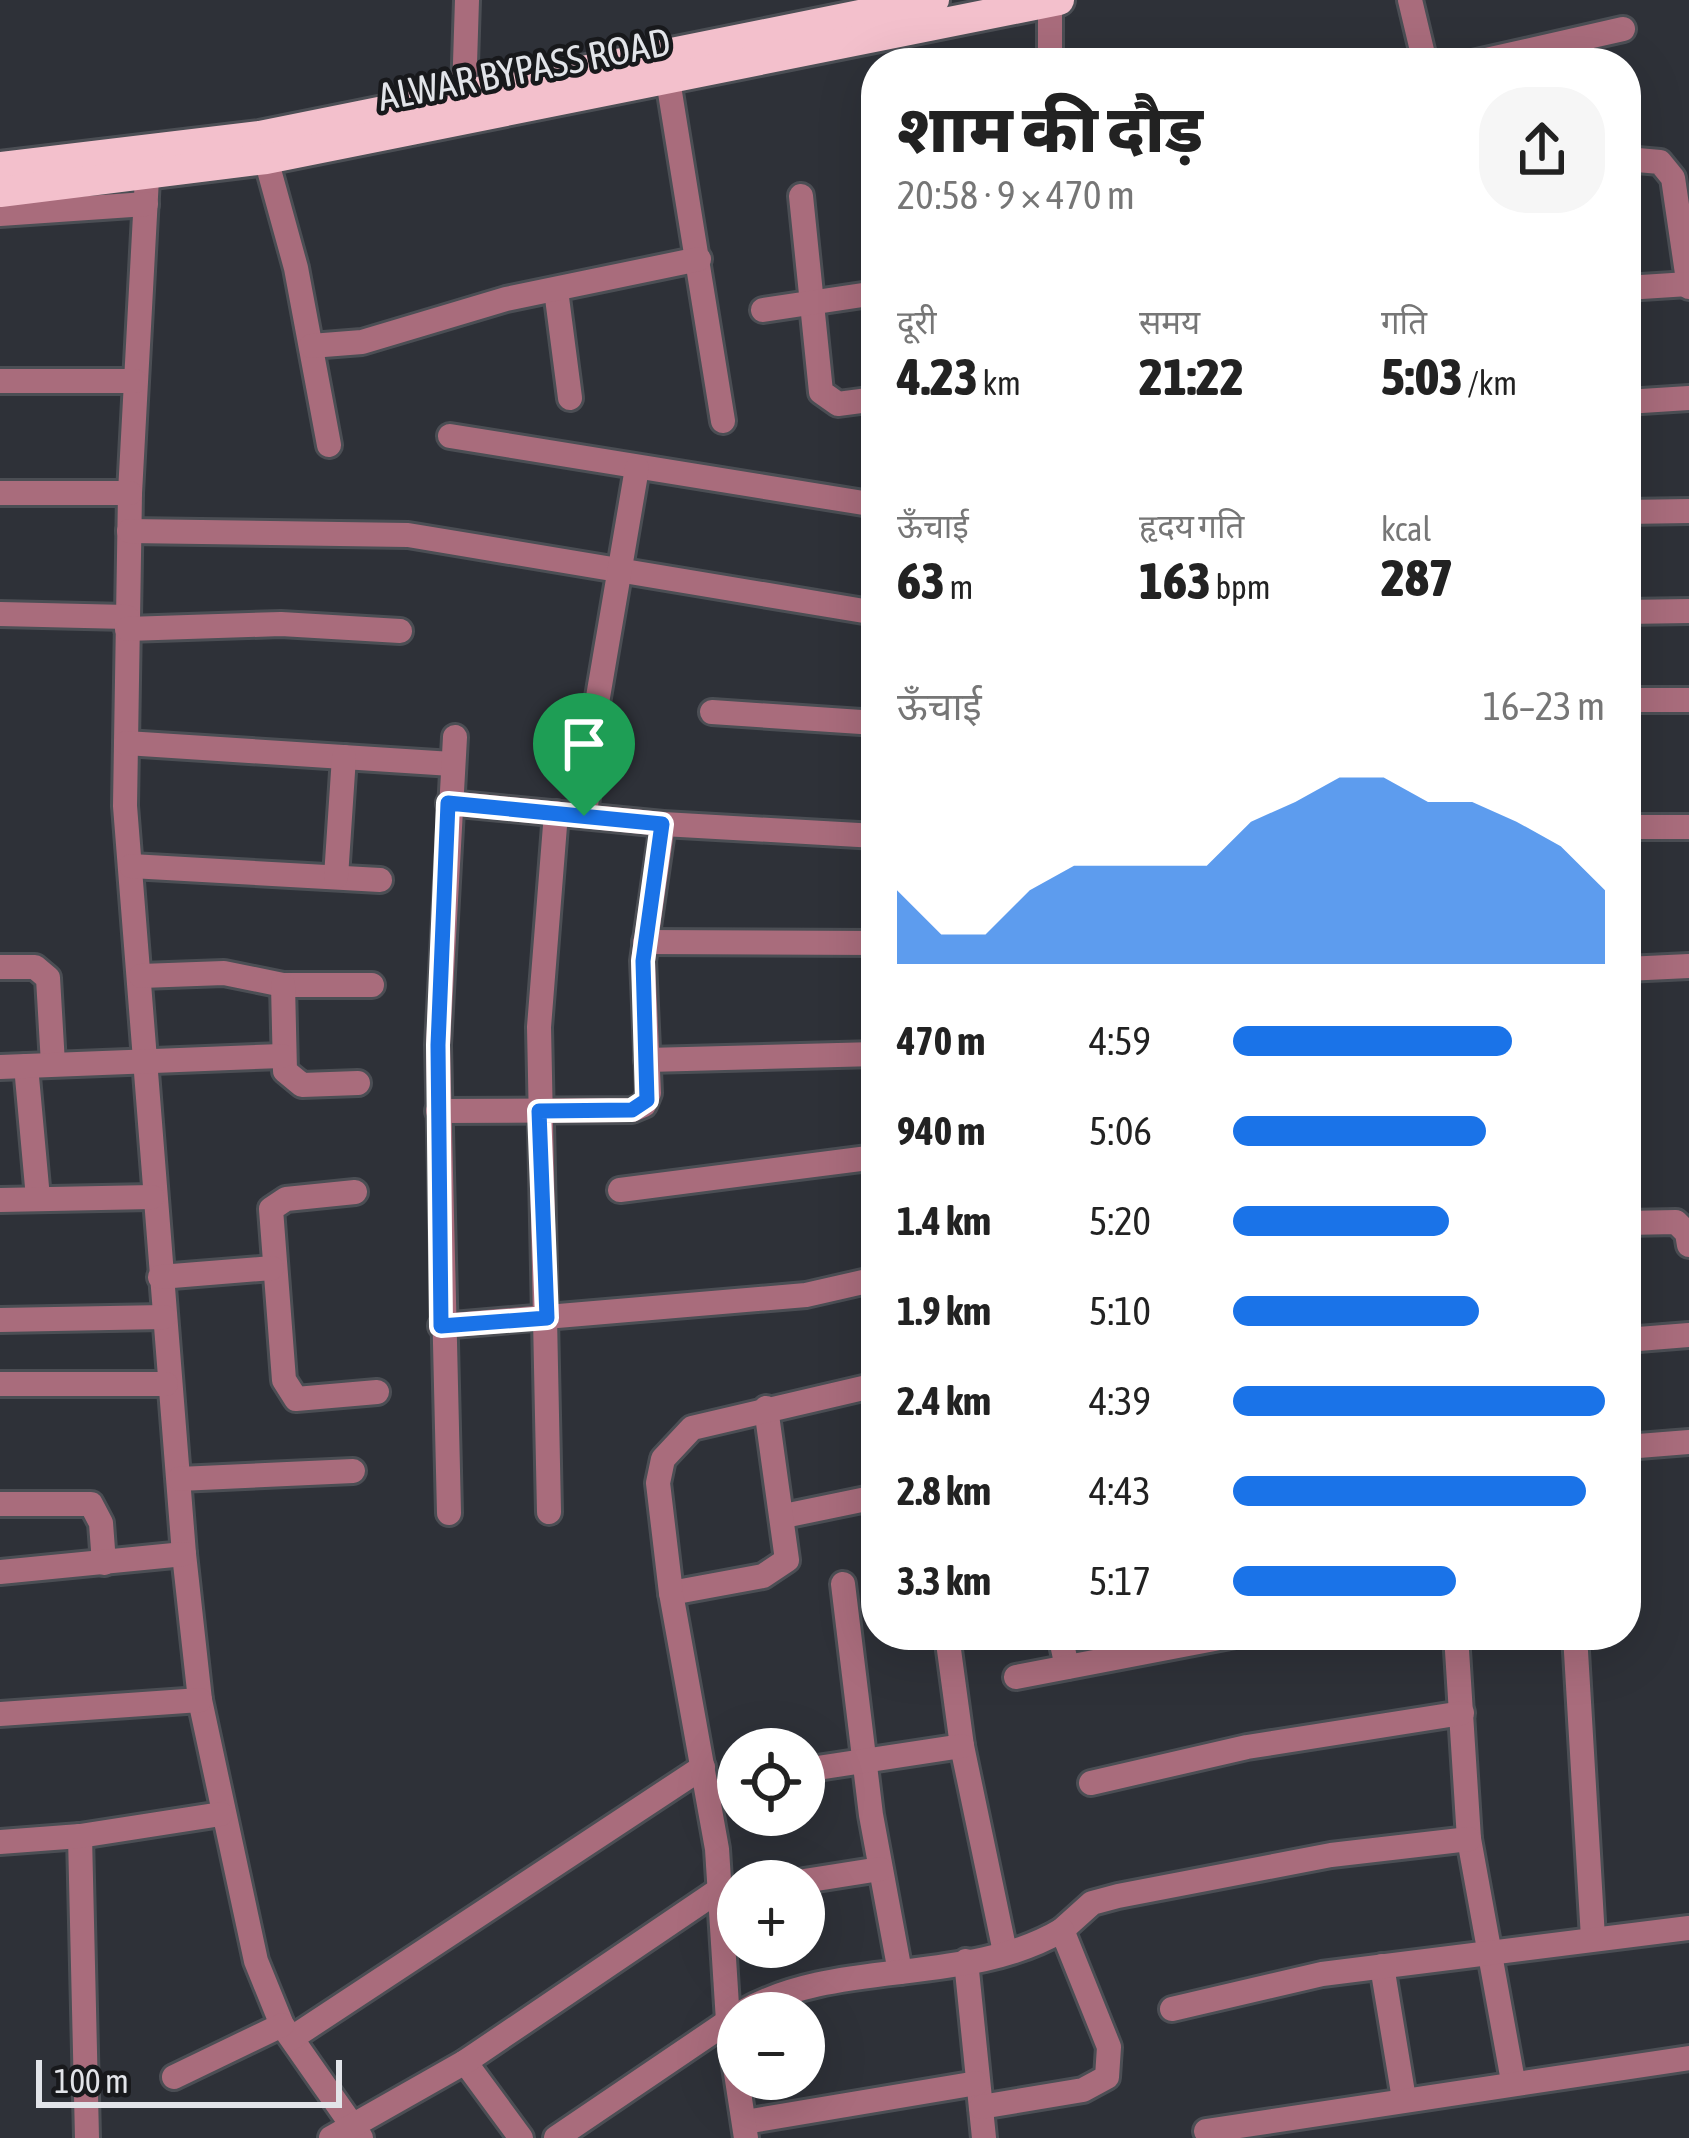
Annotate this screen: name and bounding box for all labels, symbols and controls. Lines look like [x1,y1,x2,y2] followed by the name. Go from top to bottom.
[374,19,674,119] street label: ALWAR BYPASS ROAD
[1479,87,1605,213] button: share
[897,90,1203,166] text: शाम की दौड़
[897,173,1135,217] text: 20:58 · 9 × 470 m
[897,303,937,341] text: दूरी
[1139,303,1200,341] text: समय
[1381,303,1427,341] text: गति
[897,347,978,406] text: 4.23
[1139,347,1244,406] text: 21:22
[1381,347,1463,406] text: 5:03
[978,364,1021,402] text: km
[1463,364,1517,402] text: /km
[897,507,969,545] text: ऊँचाई
[1139,507,1244,545] text: हृदय गति
[1381,510,1431,548] text: kcal
[1381,548,1453,607] text: 287
[897,551,945,610] text: 63
[1139,551,1211,610] text: 163
[945,568,973,606] text: m
[1211,568,1271,606] text: bpm
[897,684,982,728] text: ऊँचाई
[1483,684,1605,728] text: 16–23 m
[533,693,635,816] pin
[551,711,617,777] icon: arrive
[897,1019,985,1063] text: 470 m
[1089,1019,1151,1063] text: 4:59
[897,1109,985,1153] text: 940 m
[1089,1109,1152,1153] text: 5:06
[897,1199,991,1243] text: 1.4 km
[1089,1199,1151,1243] text: 5:20
[897,1289,991,1333] text: 1.9 km
[1089,1289,1151,1333] text: 5:10
[897,1379,991,1423] text: 2.4 km
[1089,1379,1151,1423] text: 4:39
[897,1469,991,1513] text: 2.8 km
[1089,1469,1151,1513] text: 4:43
[897,1559,991,1603] text: 3.3 km
[1089,1559,1151,1603] text: 5:17
[717,1728,825,2100] map controls
[717,1728,825,1836] button: locate
[717,1860,825,1968] button: +
[717,1992,825,2100] button: −
[36,2054,342,2107] scale bar
[54,2062,129,2100] text: 100 m

